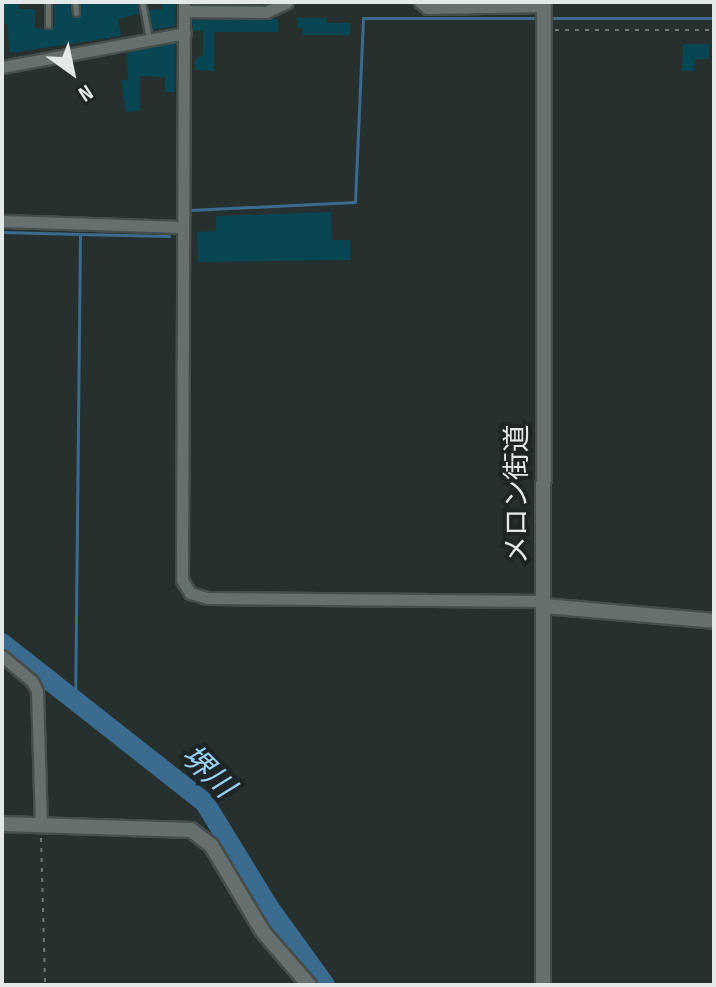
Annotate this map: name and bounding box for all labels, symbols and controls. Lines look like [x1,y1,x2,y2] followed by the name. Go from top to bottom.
[32,32,112,112] north arrow
[73,78,98,107] text: N
[501,424,535,564] street label: メロン街道
[173,738,241,806] water label: 堺川

